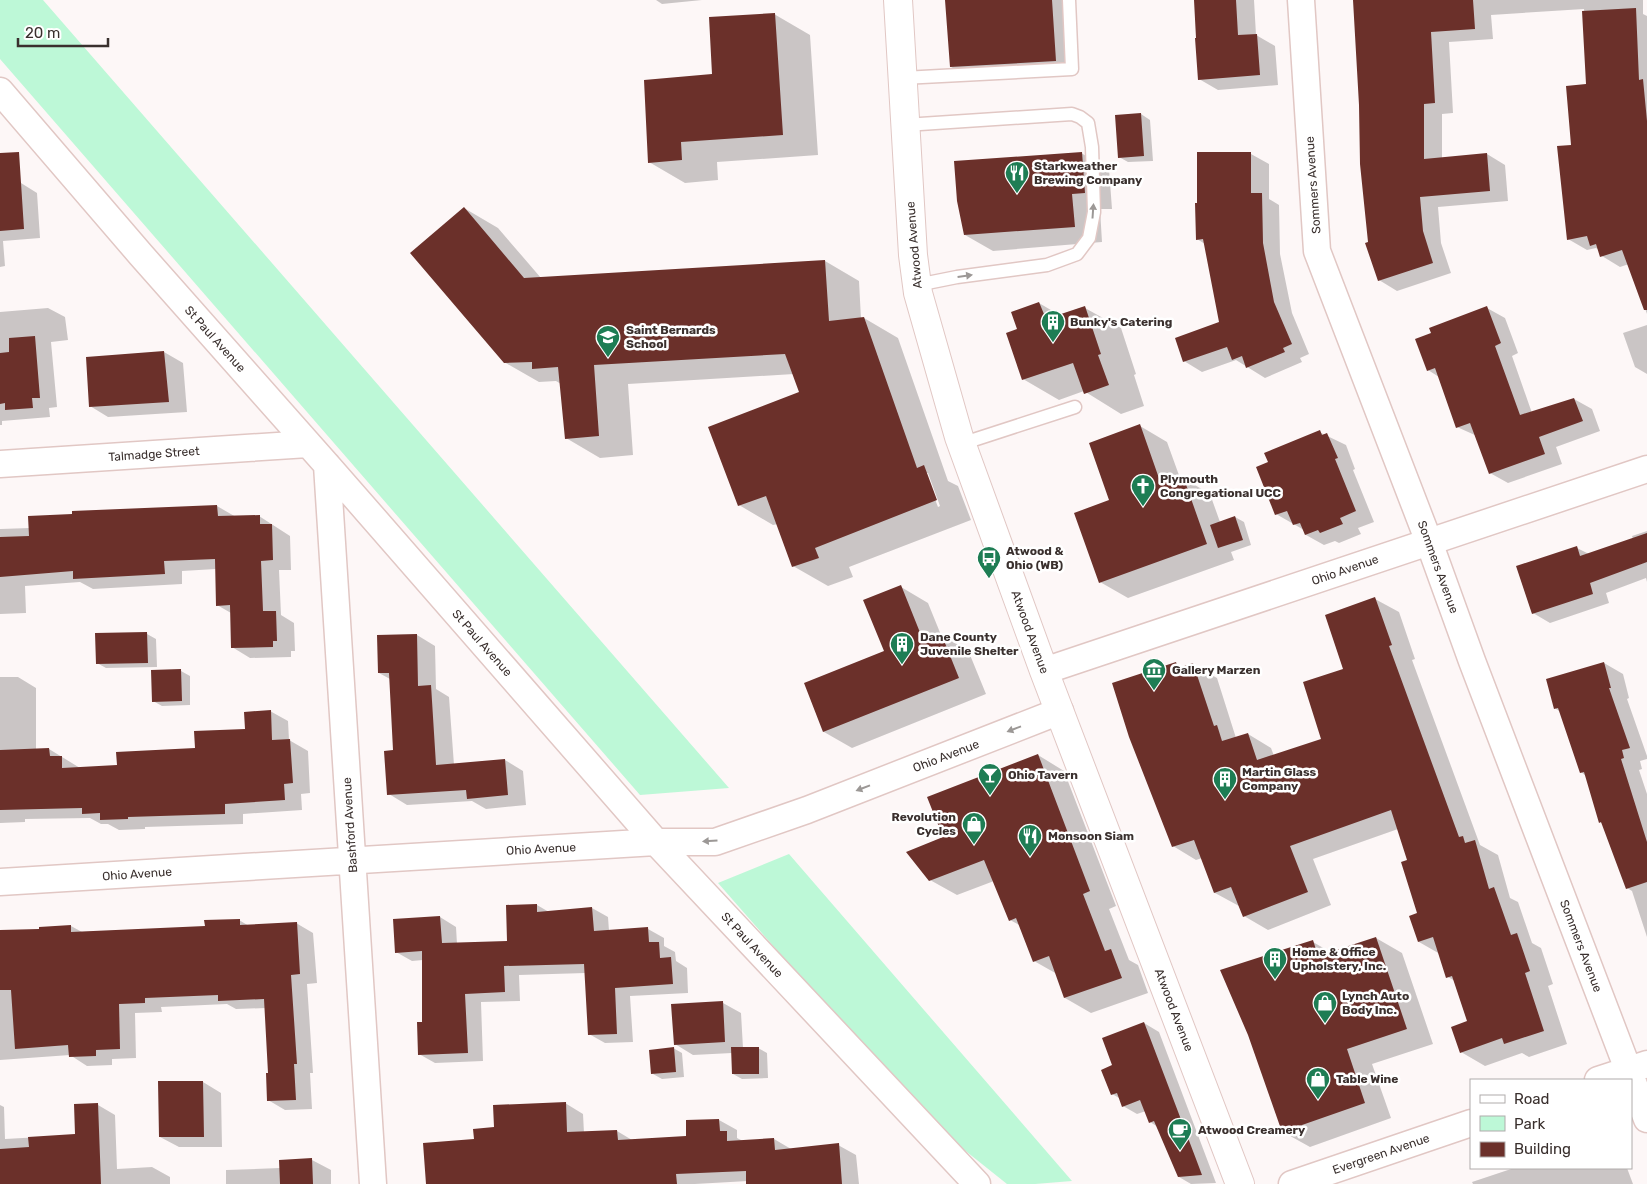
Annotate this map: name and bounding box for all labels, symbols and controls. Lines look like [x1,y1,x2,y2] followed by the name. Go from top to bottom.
[18,15,108,47] scale bar
[25,24,60,42] text: 20 m
[1303,135,1323,234] street label: Sommers Avenue
[1034,159,1142,187] place label: Starkweather Brewing Company
[1004,160,1030,194] restaurant icon: Starkweather Brewing Company
[903,201,925,289] street label: Atwood Avenue
[1089,203,1097,219] one-way arrow
[957,272,973,280] one-way arrow
[182,303,249,375] street label: St Paul Avenue
[1040,309,1066,343] building icon: Bunky's Catering
[1070,315,1172,329] place label: Bunky's Catering
[626,323,716,351] place label: Saint Bernards School
[595,324,621,358] school or university icon: Saint Bernards School
[108,444,200,464] street label: Talmadge Street
[1160,472,1282,500] place label: Plymouth Congregational UCC
[1130,473,1156,507] church icon: Plymouth Congregational UCC
[1415,519,1461,616] street label: Sommers Avenue
[1006,544,1063,572] place label: Atwood & Ohio (WB)
[976,545,1002,579] bus stop icon: Atwood & Ohio (WB)
[1310,552,1381,588] street label: Ohio Avenue
[1008,589,1052,676] street label: Atwood Avenue
[449,607,515,680] street label: St Paul Avenue
[920,630,1019,658] place label: Dane County Juvenile Shelter
[889,631,915,665] building icon: Dane County Juvenile Shelter
[1141,657,1167,691] museum icon: Gallery Marzen
[1172,663,1261,677] place label: Gallery Marzen
[1006,725,1021,733] one-way arrow
[911,737,981,775] street label: Ohio Avenue
[977,762,1003,796] bar icon: Ohio Tavern
[1242,765,1317,793] place label: Martin Glass Company
[1212,766,1238,800] building icon: Martin Glass Company
[1008,768,1078,782] place label: Ohio Tavern
[340,777,360,873] street label: Bashford Avenue
[855,784,870,792] one-way arrow
[891,810,956,838] place label: Revolution Cycles
[961,811,987,845] shop icon: Revolution Cycles
[1017,823,1043,857] restaurant icon: Monsoon Siam
[1048,829,1134,843] place label: Monsoon Siam
[702,838,718,846] one-way arrow
[506,840,577,858] street label: Ohio Avenue
[102,865,173,883] street label: Ohio Avenue
[1557,898,1605,994] street label: Sommers Avenue
[718,909,786,981] street label: St Paul Avenue
[1292,945,1386,973] place label: Home & Office Upholstery, Inc.
[1262,946,1288,980] building icon: Home & Office Upholstery, Inc.
[1152,967,1196,1054] street label: Atwood Avenue
[1342,989,1409,1017] place label: Lynch Auto Body Inc.
[1312,990,1338,1024] shop icon: Lynch Auto Body Inc.
[1305,1066,1331,1100] shop icon: Table Wine
[1336,1072,1398,1086] place label: Table Wine
[1470,1079,1632,1169] legend
[1514,1090,1550,1108] text: Road
[1514,1115,1545,1133] text: Park
[1167,1117,1193,1151] cafe icon: Atwood Creamery
[1198,1123,1305,1137] place label: Atwood Creamery
[1331,1131,1432,1177] street label: Evergreen Avenue
[1514,1140,1571,1158] text: Building

